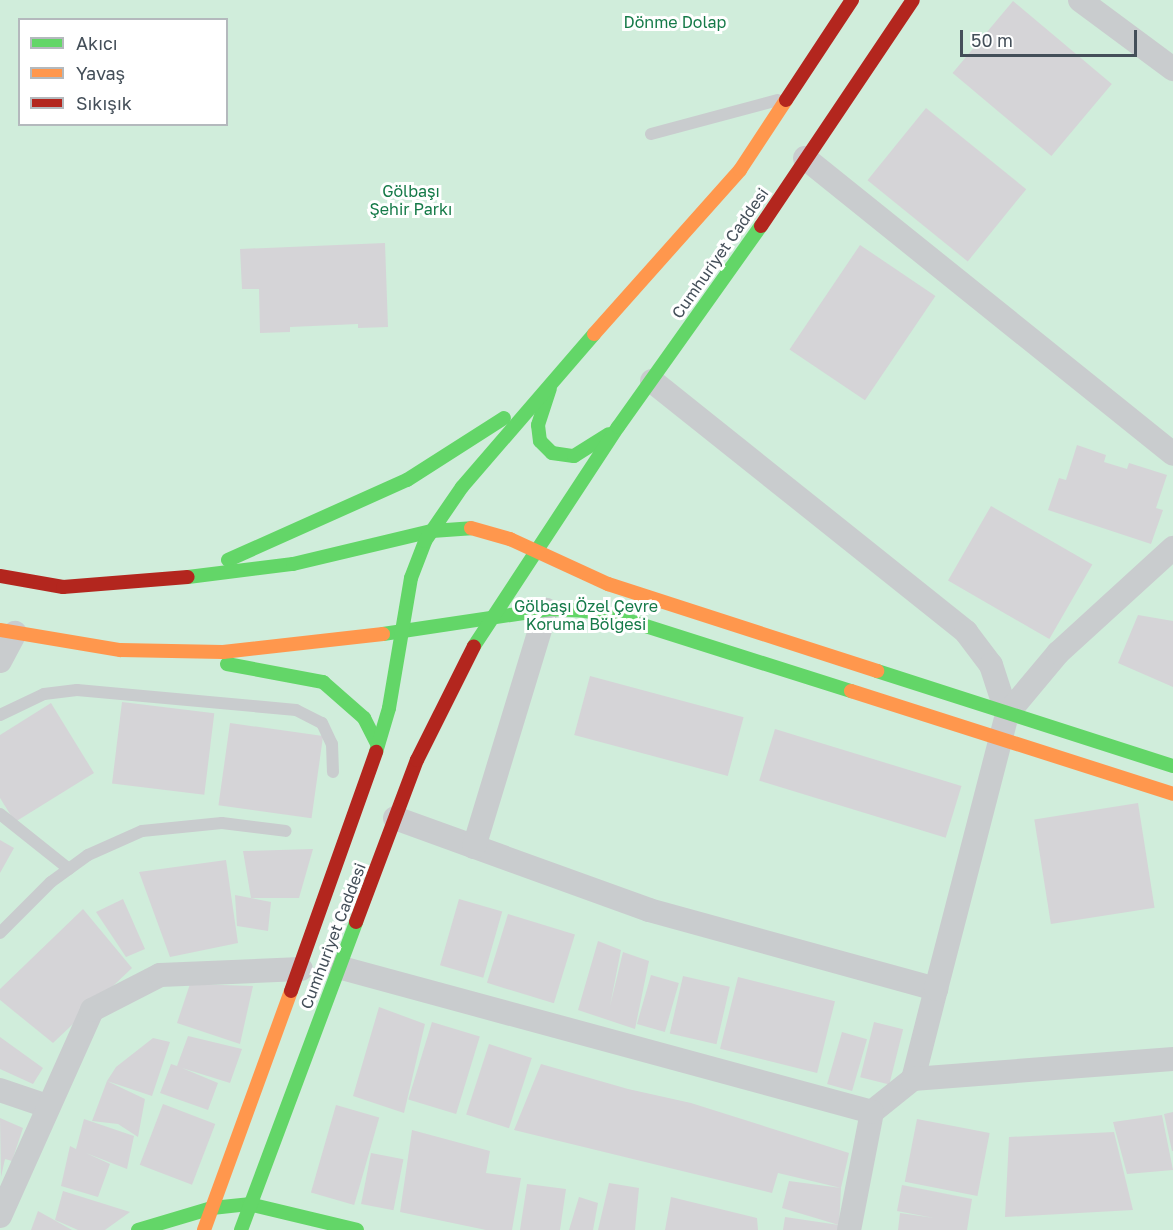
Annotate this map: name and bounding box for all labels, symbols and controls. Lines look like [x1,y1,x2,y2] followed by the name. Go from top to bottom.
[624,12,726,32] park label: Dönme Dolap
[18,18,228,126] legend
[963,18,1140,56] scale bar
[971,29,1013,51] text: 50 m
[76,32,118,54] text: Akıcı
[76,62,125,84] text: Yavaş
[76,92,132,114] text: Sıkışık
[370,181,452,219] park label: Gölbaşı Şehir Parkı
[668,184,772,322] street label: Cumhuriyet Caddesi
[514,596,658,634] park label: Gölbaşı Özel Çevre Koruma Bölgesi
[296,860,370,1012] street label: Cumhuriyet Caddesi

